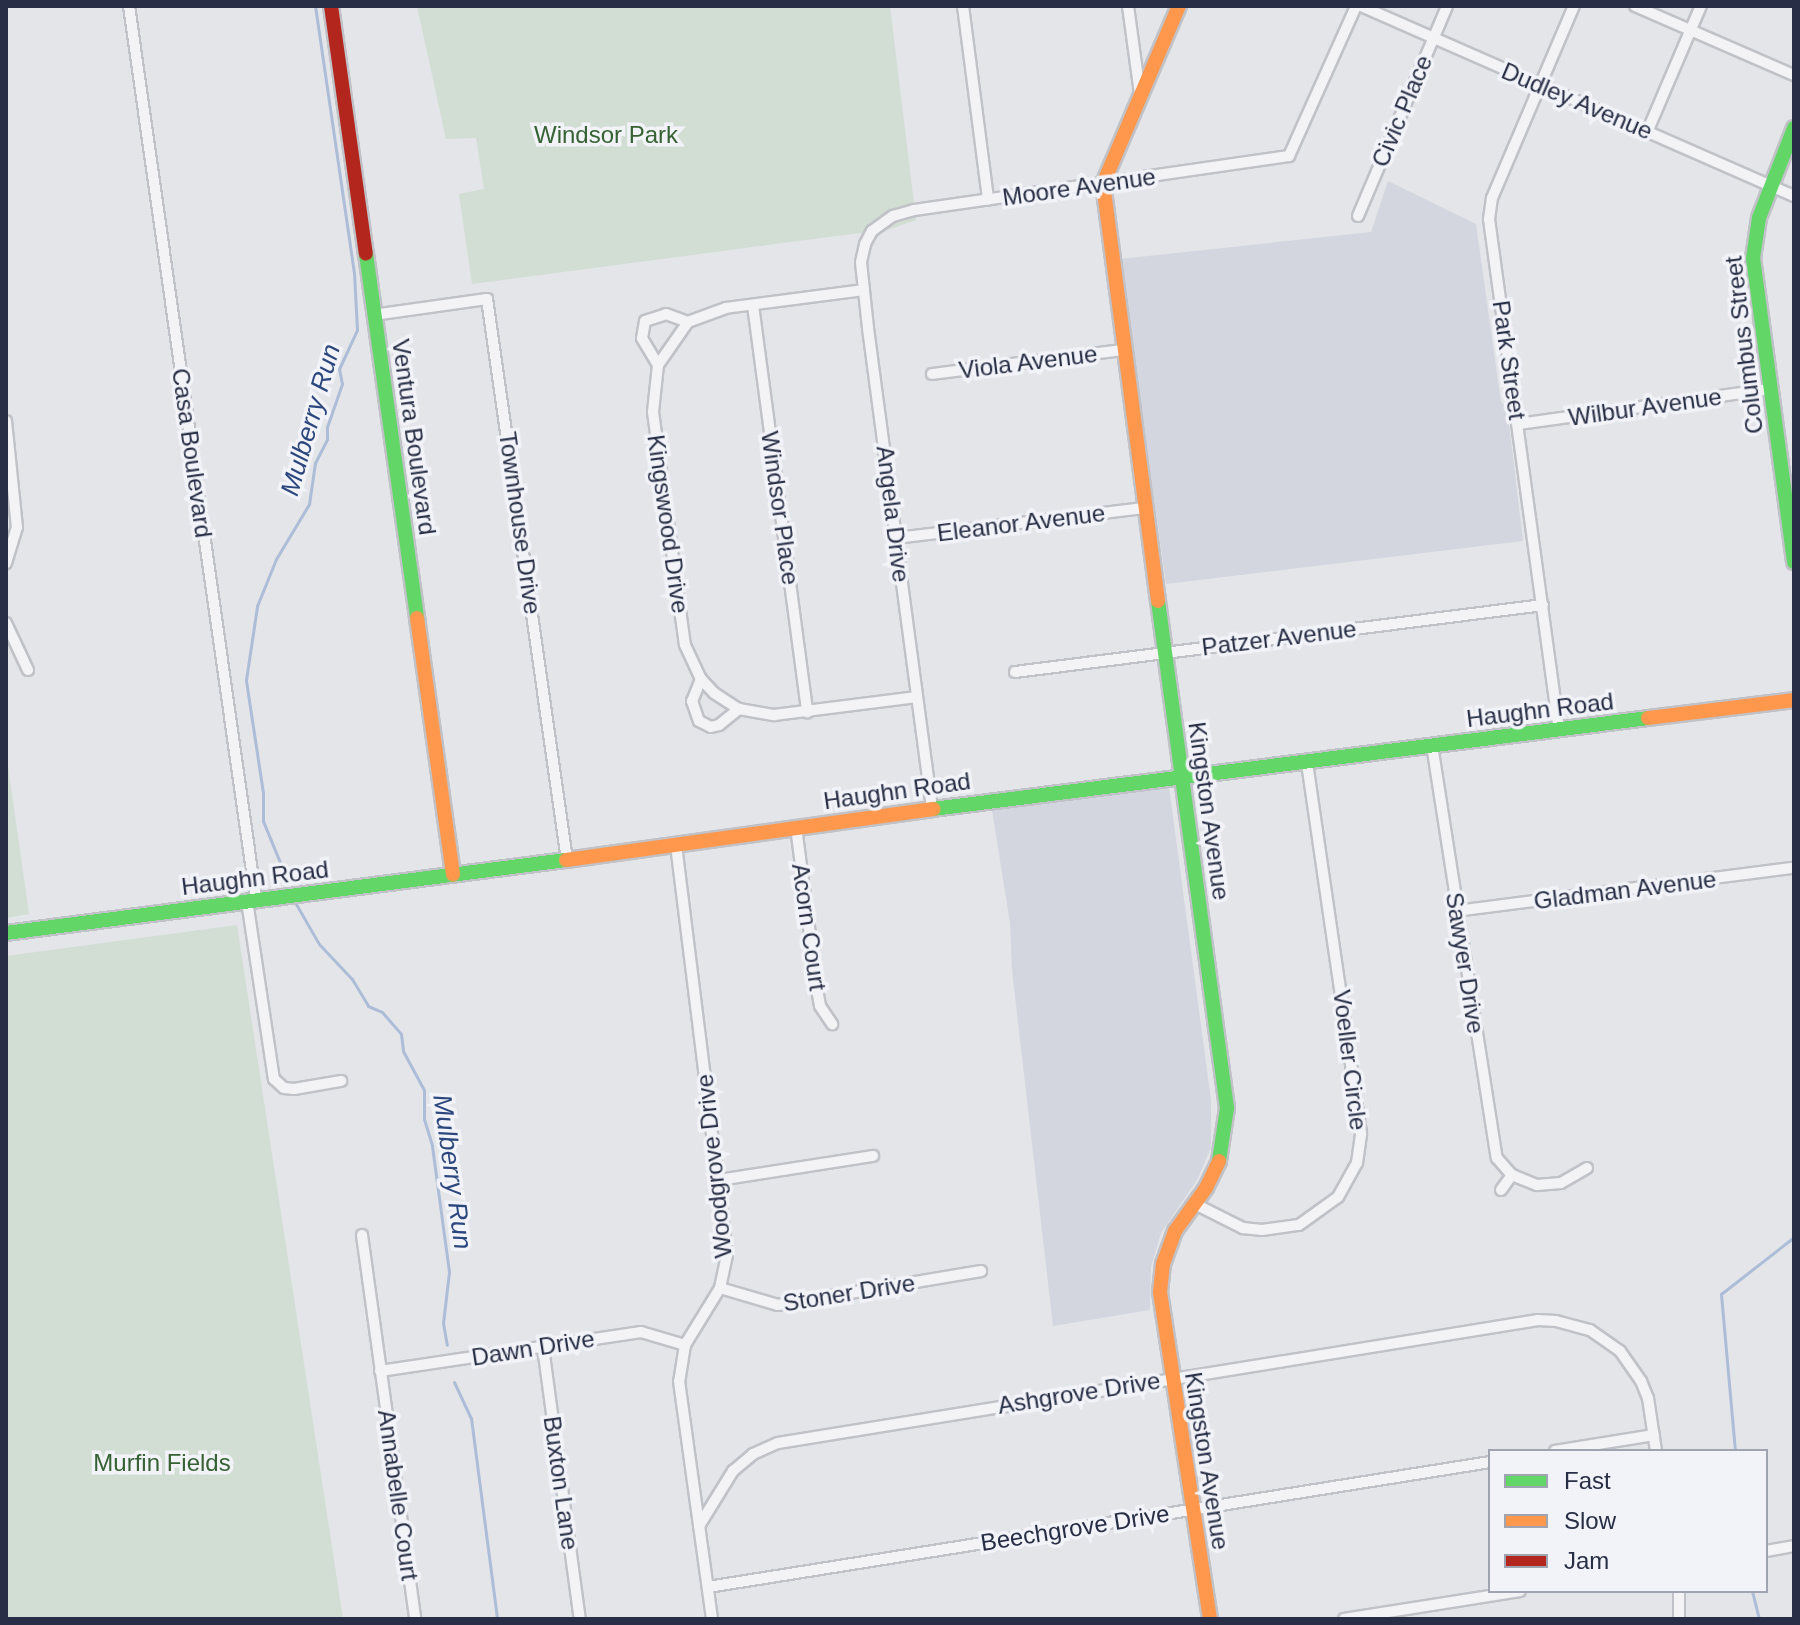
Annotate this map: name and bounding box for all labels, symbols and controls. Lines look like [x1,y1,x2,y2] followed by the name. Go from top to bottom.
[1366,51,1438,171] street label: Civic Place
[1497,56,1657,146] street label: Dudley Avenue
[534,121,678,149] park label: Windsor Park
[1000,162,1158,212] street label: Moore Avenue
[1719,255,1769,435] street label: Columbus Street
[1486,299,1532,421] street label: Park Street
[386,337,442,537] street label: Ventura Boulevard
[956,339,1100,385] street label: Viola Avenue
[274,341,348,499] water label: Mulberry Run
[166,366,218,540] street label: Casa Boulevard
[1566,382,1724,432] street label: Wilbur Avenue
[755,429,805,587] street label: Windsor Place
[493,430,547,616] street label: Townhouse Drive
[641,433,695,615] street label: Kingswood Drive
[870,444,916,584] street label: Angela Drive
[935,498,1107,548] street label: Eleanor Avenue
[1199,614,1359,662] street label: Patzer Avenue
[1465,687,1615,733] street label: Haughn Road
[1182,719,1236,903] street label: Kingston Avenue
[822,766,972,816] street label: Haughn Road
[180,855,330,901] street label: Haughn Road
[786,862,832,992] street label: Acorn Court
[1531,864,1719,916] street label: Gladman Avenue
[1440,890,1490,1036] street label: Sawyer Drive
[1327,988,1373,1132] street label: Voeller Circle
[690,1073,738,1259] street label: Woodgrove Drive
[426,1093,478,1251] water label: Mulberry Run
[781,1268,917,1318] street label: Stoner Drive
[469,1324,597,1372] street label: Dawn Drive
[996,1366,1162,1420] street label: Ashgrove Drive
[1179,1369,1235,1553] street label: Kingston Avenue
[372,1408,424,1582] street label: Annabelle Court
[537,1414,585,1552] street label: Buxton Lane
[93,1449,231,1477] park label: Murfin Fields
[1488,1449,1768,1593] legend
[1564,1467,1611,1494] text: Fast
[979,1499,1171,1557] street label: Beechgrove Drive
[1564,1507,1616,1534] text: Slow
[1564,1547,1609,1574] text: Jam

